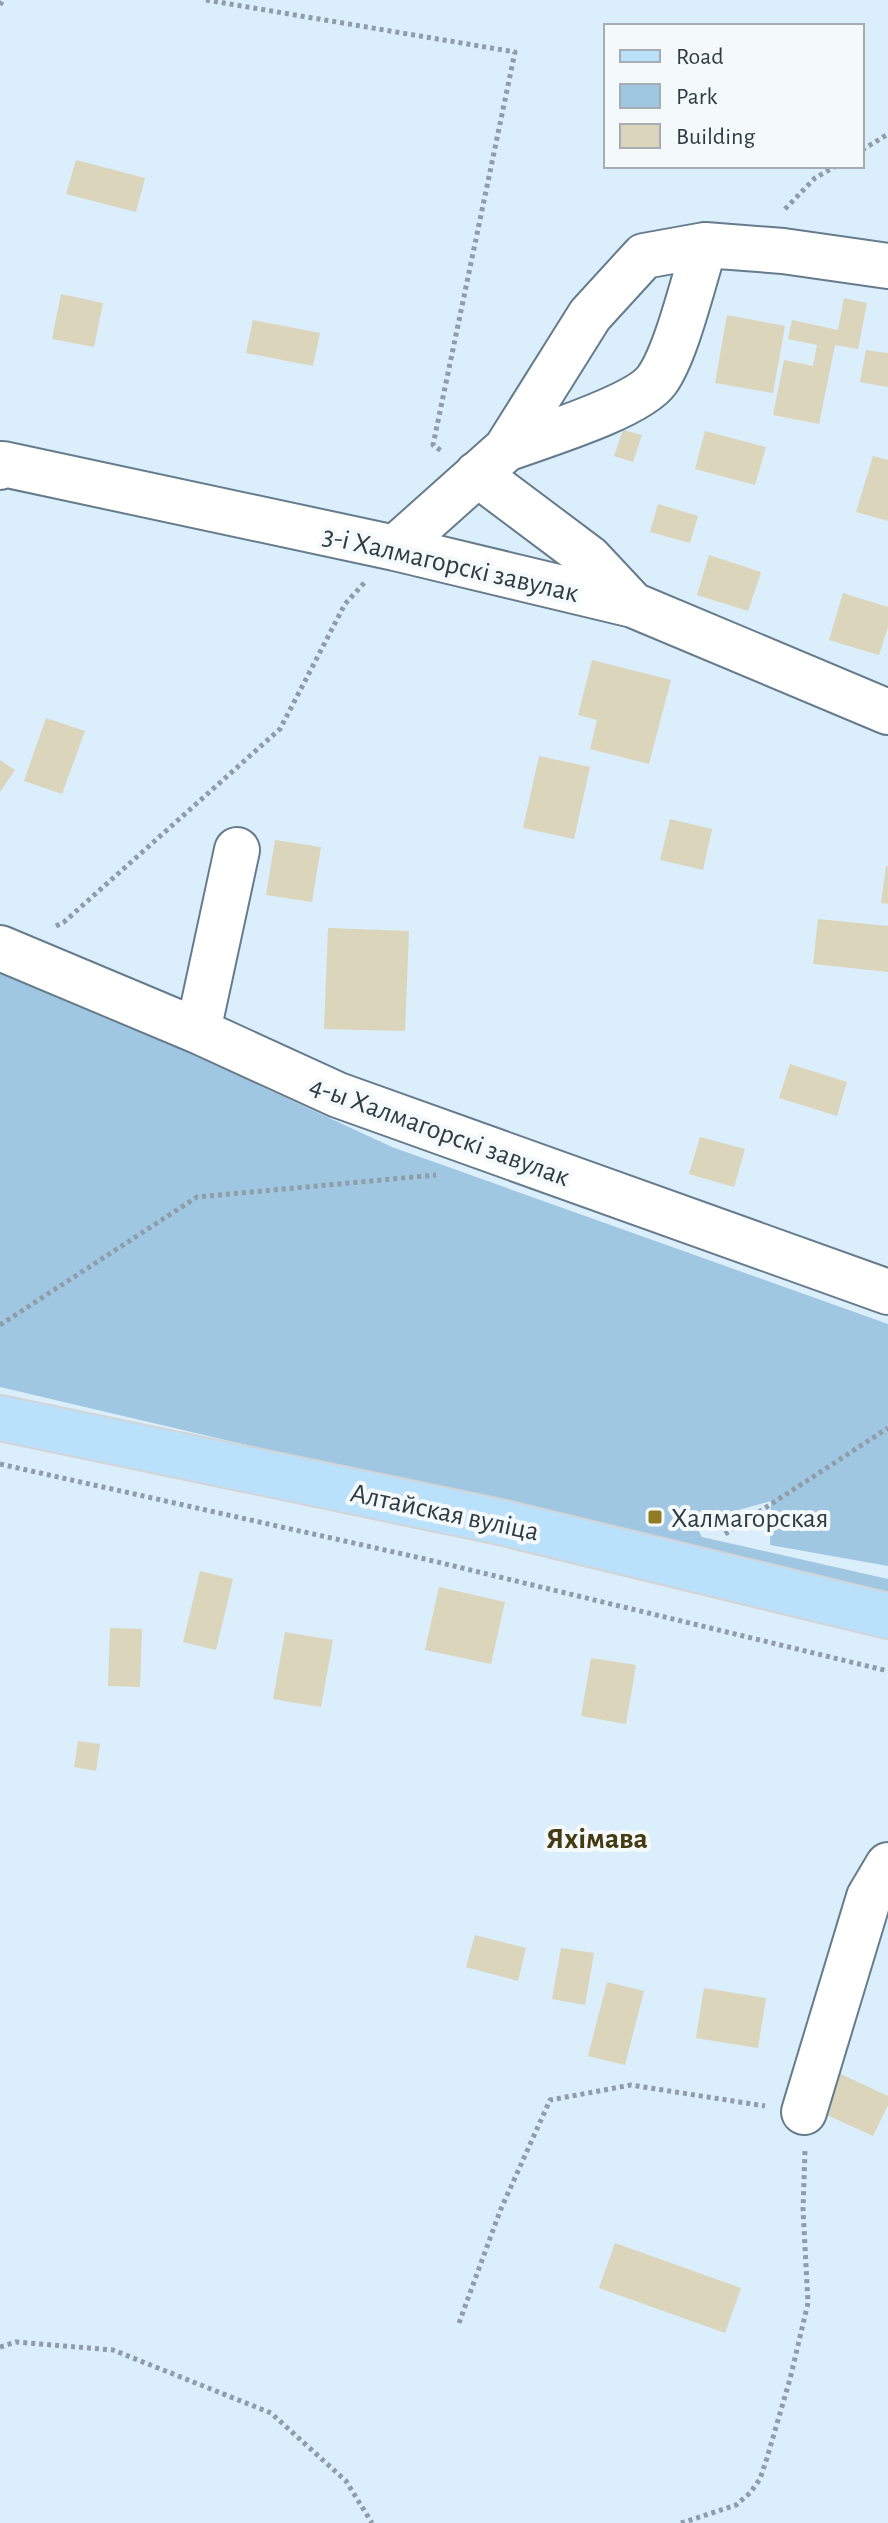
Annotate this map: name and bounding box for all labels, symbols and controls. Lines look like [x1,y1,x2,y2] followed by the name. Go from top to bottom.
[604,24,864,168] legend
[676,45,724,69] text: Road
[676,85,717,109] text: Park
[676,125,755,149] text: Building
[320,522,581,608] street label: 3-і Халмагорскі завулак
[306,1072,573,1192] street label: 4-ы Халмагорскі завулак
[348,1479,542,1547] street label: Алтайская вуліца
[671,1505,829,1533] place label: Халмагорская
[646,1508,664,1526] marker: Халмагорская
[546,1824,648,1854] district label: Яхімава

